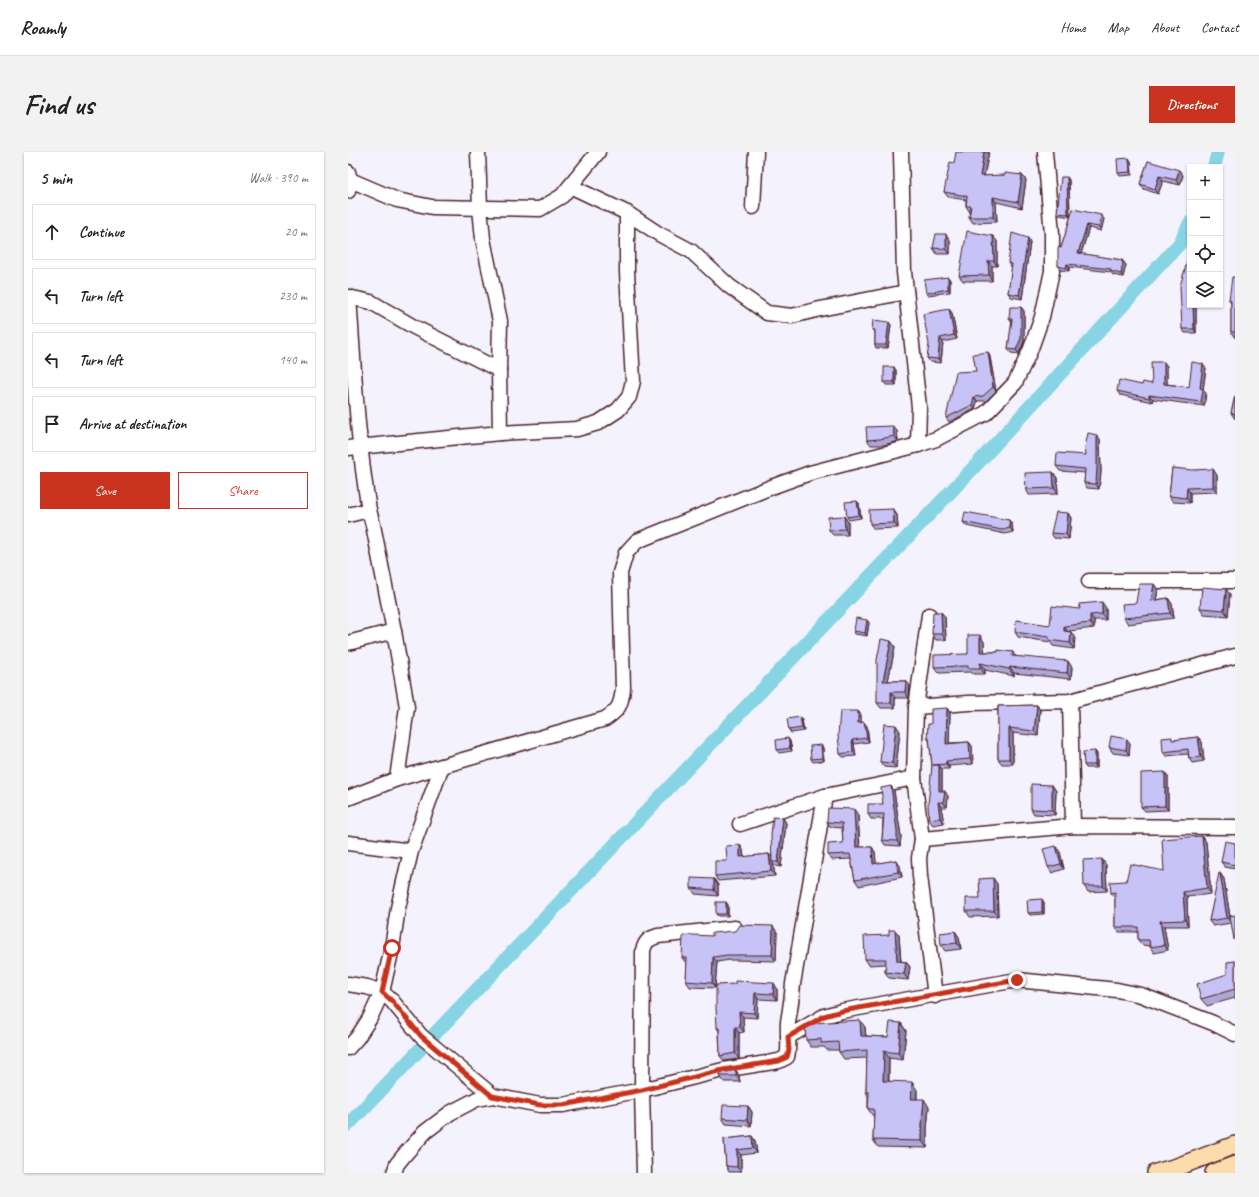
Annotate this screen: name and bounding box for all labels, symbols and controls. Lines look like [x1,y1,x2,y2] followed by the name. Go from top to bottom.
[20,16,66,40] text: Roamly
[1060,19,1086,36] text: Home
[1108,19,1129,36] text: Map
[1151,19,1179,36] text: About
[1201,19,1239,36] text: Contact
[1149,86,1235,123] button: Directions
[24,87,94,122] text: Find us
[1187,164,1223,308] map controls
[1187,164,1223,200] button: +
[40,168,72,189] text: 5 min
[249,170,308,186] text: Walk · 390 m
[1187,200,1223,236] button: −
[41,221,63,243] icon: ahead
[79,223,124,242] text: Continue
[285,224,307,240] text: 20 m
[1187,236,1223,272] button: locate
[1187,272,1223,308] button: layers
[41,285,63,307] icon: left
[79,287,122,306] text: Turn left
[279,288,307,304] text: 230 m
[41,349,63,371] icon: left
[79,351,122,370] text: Turn left
[279,352,307,368] text: 140 m
[41,413,63,435] icon: arrive
[79,415,186,434] text: Arrive at destination
[40,472,170,509] button: Save
[178,472,308,509] button: Share
[383,939,401,957] route start
[1008,971,1026,989] route end

